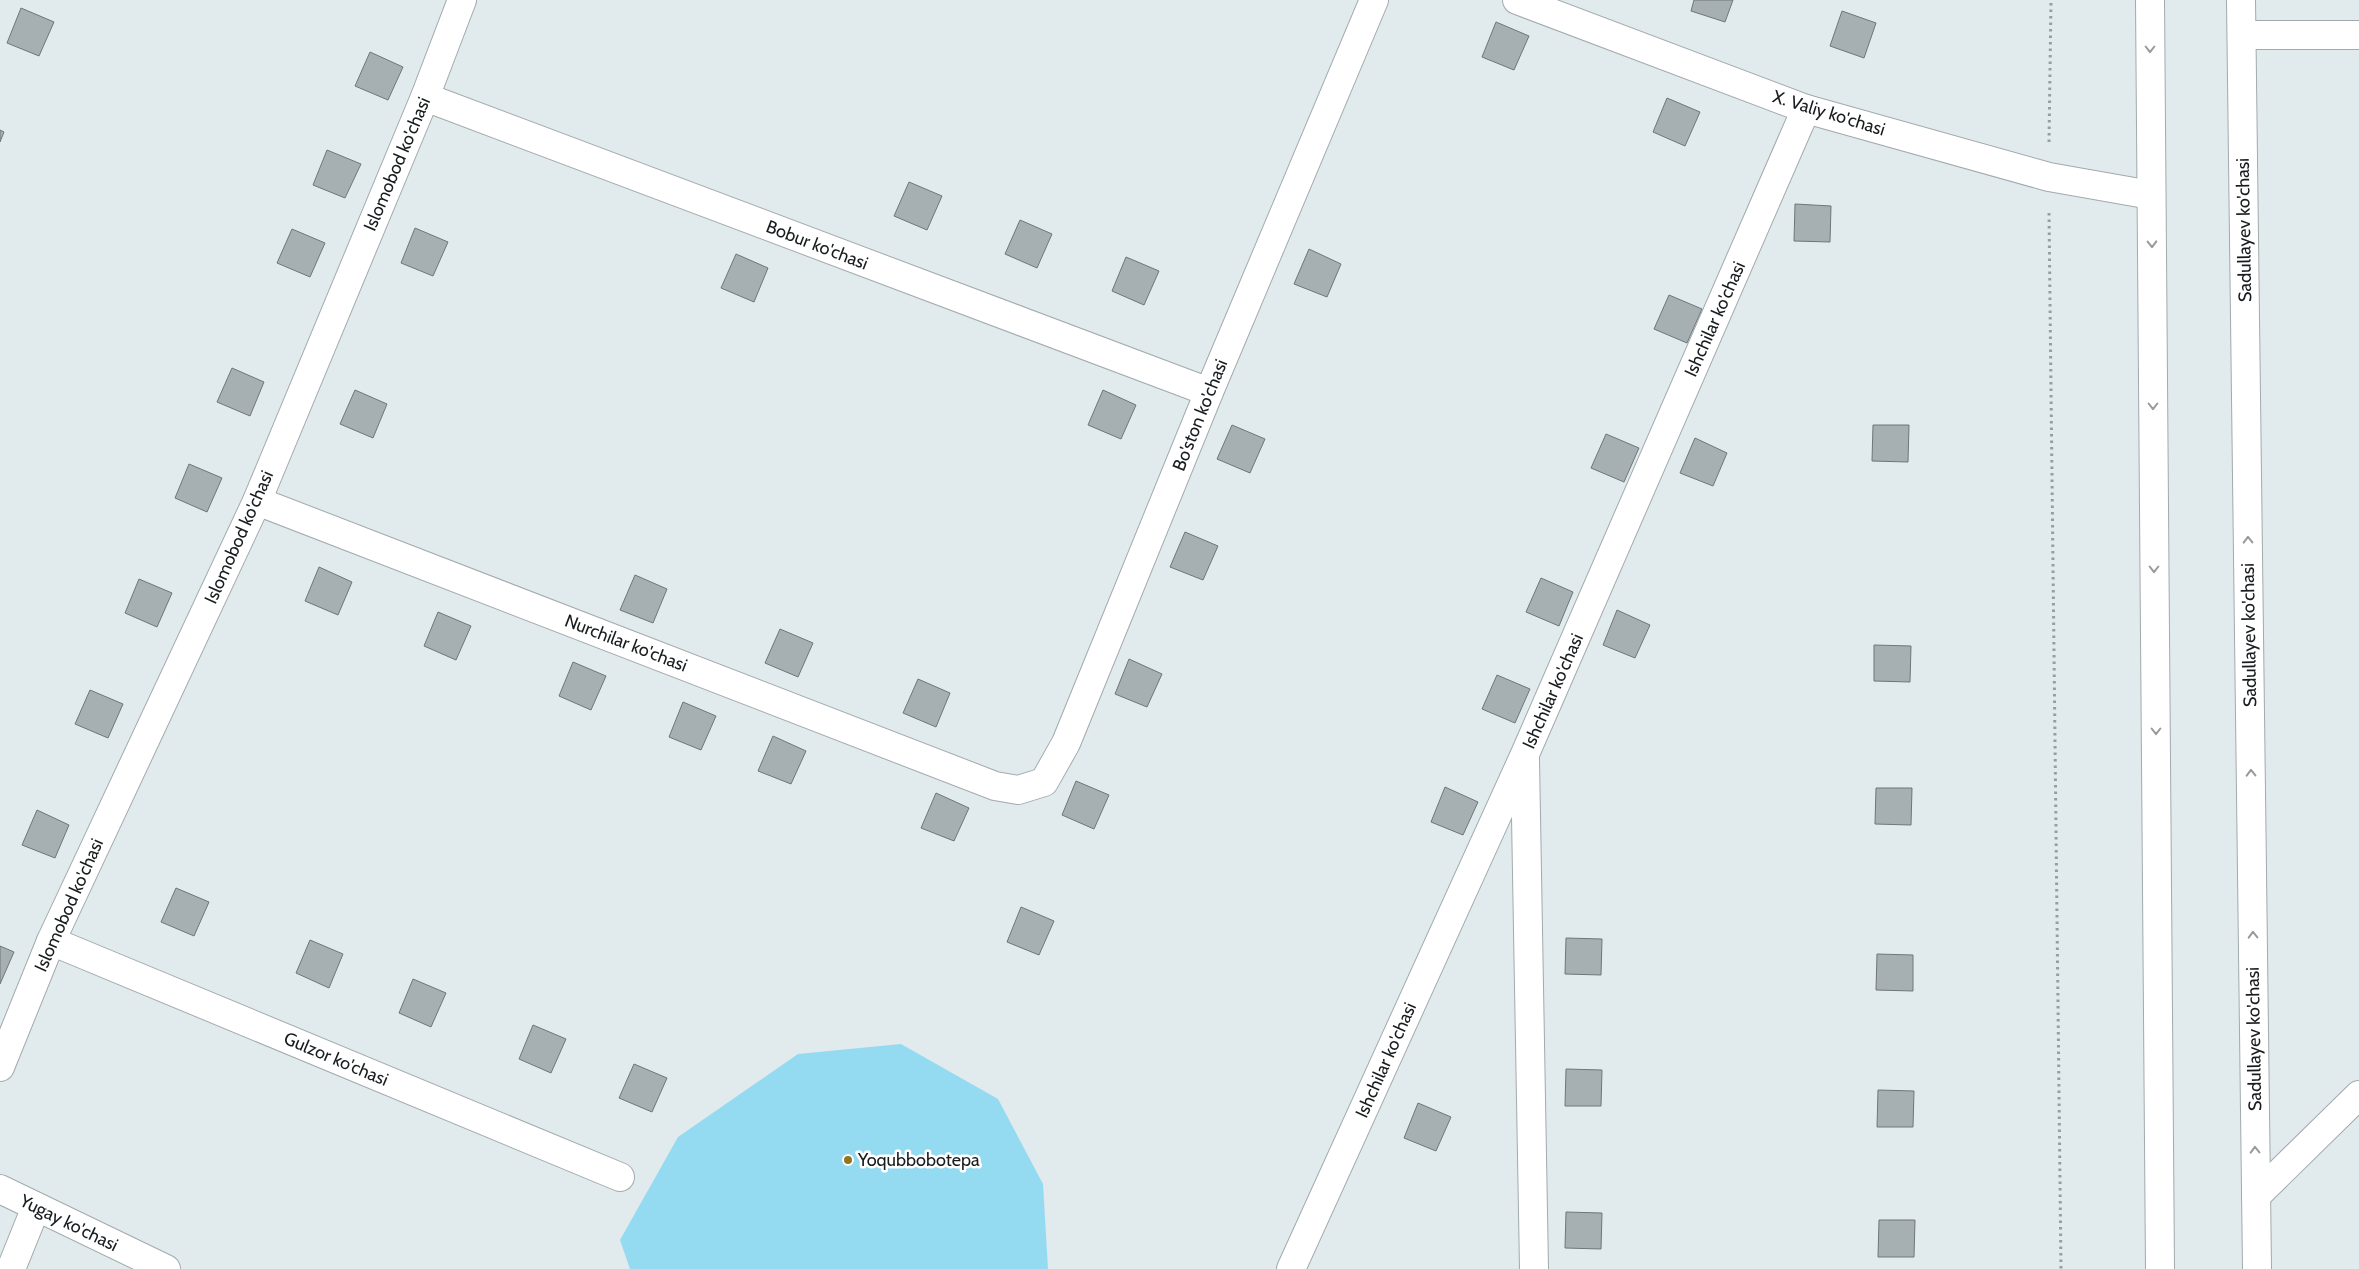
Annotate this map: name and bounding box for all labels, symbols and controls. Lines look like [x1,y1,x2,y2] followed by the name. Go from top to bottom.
[2145,45,2155,53] one-way arrow
[1770,85,1888,141] street label: X. Valiy ko'chasi
[359,94,435,234] street label: Islomobod ko'chasi
[2232,158,2256,302] street label: Sadullayev ko'chasi
[763,215,871,275] street label: Bobur ko'chasi
[2147,240,2157,248] one-way arrow
[1680,258,1750,380] street label: Ishchilar ko'chasi
[1168,356,1232,474] street label: Bo'ston ko'chasi
[2148,403,2158,411] one-way arrow
[200,467,278,607] street label: Islomobod ko'chasi
[2243,536,2253,544] one-way arrow
[2237,563,2261,707] street label: Sadullayev ko'chasi
[2149,566,2159,573] one-way arrow
[562,610,690,676] street label: Nurchilar ko'chasi
[1518,630,1588,752] street label: Ishchilar ko'chasi
[2151,728,2161,736] one-way arrow
[2246,769,2256,776] one-way arrow
[30,835,108,975] street label: Islomobod ko'chasi
[2247,931,2258,939] one-way arrow
[2242,967,2266,1111] street label: Sadullayev ko'chasi
[1351,999,1421,1121] street label: Ishchilar ko'chasi
[280,1027,392,1091] street label: Gulzor ko'chasi
[2250,1146,2260,1154] one-way arrow
[857,1149,980,1171] place label: Yoqubbobotepa
[842,1154,854,1166] marker: Yoqubbobotepa
[15,1189,122,1256] street label: Yugay ko'chasi

